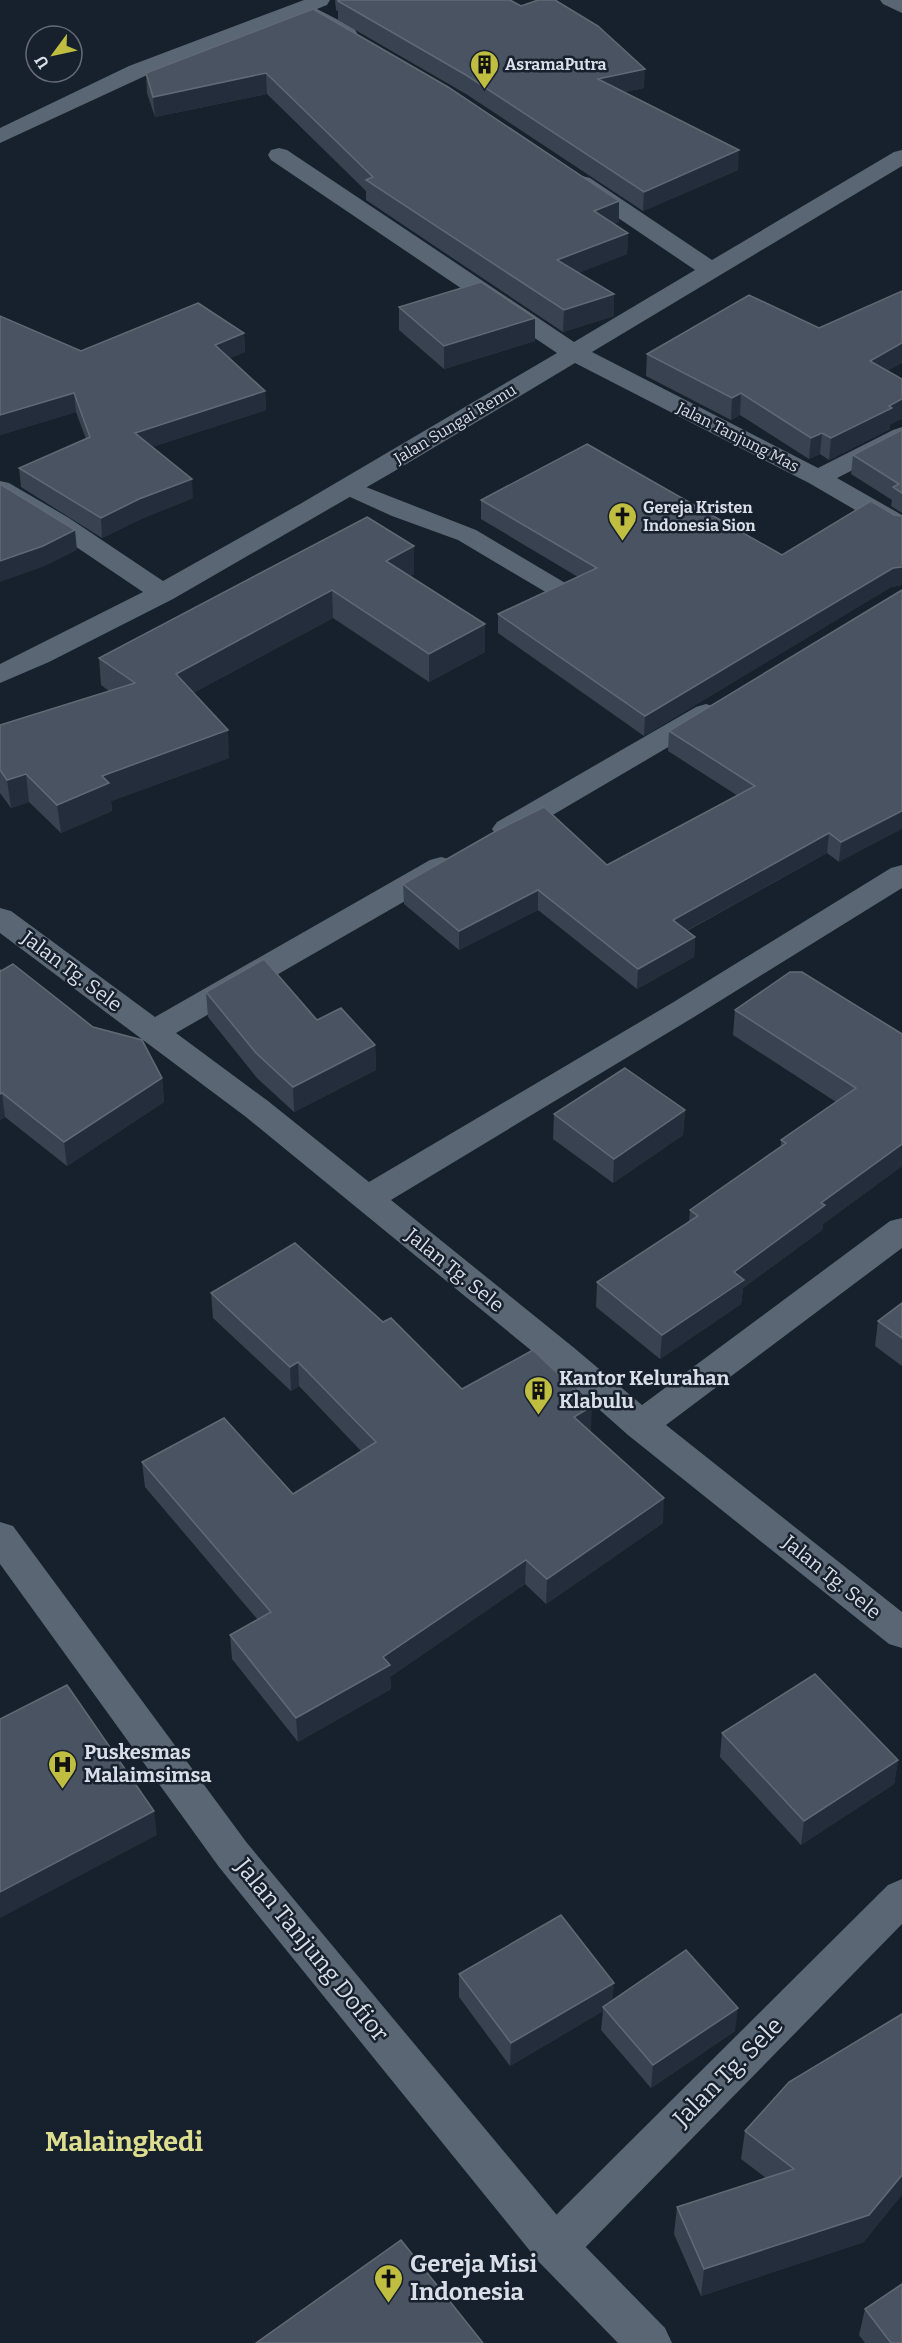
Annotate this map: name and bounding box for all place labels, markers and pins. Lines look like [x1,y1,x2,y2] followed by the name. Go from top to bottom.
[468,48,500,90] building icon: AsramaPutra
[505,55,607,74] place label: AsramaPutra
[643,498,756,535] place label: Gereja Kristen Indonesia Sion
[606,500,638,542] church icon: Gereja Kristen Indonesia Sion
[559,1366,730,1413] place label: Kantor Kelurahan Klabulu
[522,1374,554,1416] building icon: Kantor Kelurahan Klabulu
[84,1740,212,1787] place label: Puskesmas Malaimsimsa
[47,1748,79,1790] hospital icon: Puskesmas Malaimsimsa
[410,2250,537,2306] place label: Gereja Misi Indonesia
[373,2262,405,2304] church icon: Gereja Misi Indonesia

